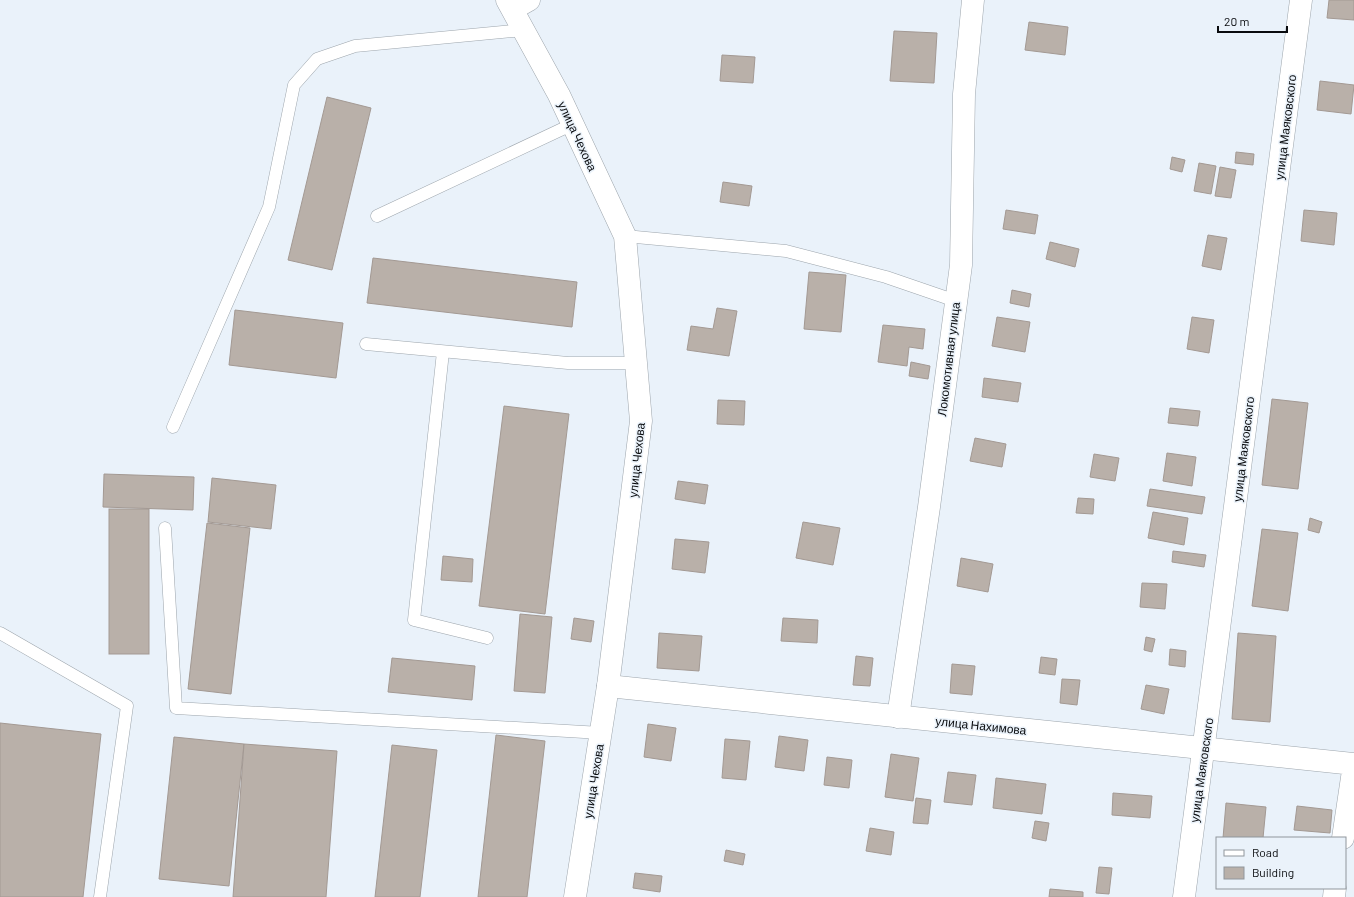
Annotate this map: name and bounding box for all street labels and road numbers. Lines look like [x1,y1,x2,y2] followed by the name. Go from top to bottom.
[1272,73,1299,181] street label: улица Маяковского
[555,99,600,174] street label: улица Чехова
[934,301,963,417] street label: Локомотивная улица
[1230,395,1257,503] street label: улица Маяковского
[625,422,648,498] street label: улица Чехова
[935,713,1027,738] street label: улица Нахимова
[1187,716,1216,824] street label: улица Маяковского
[580,742,607,819] street label: улица Чехова

